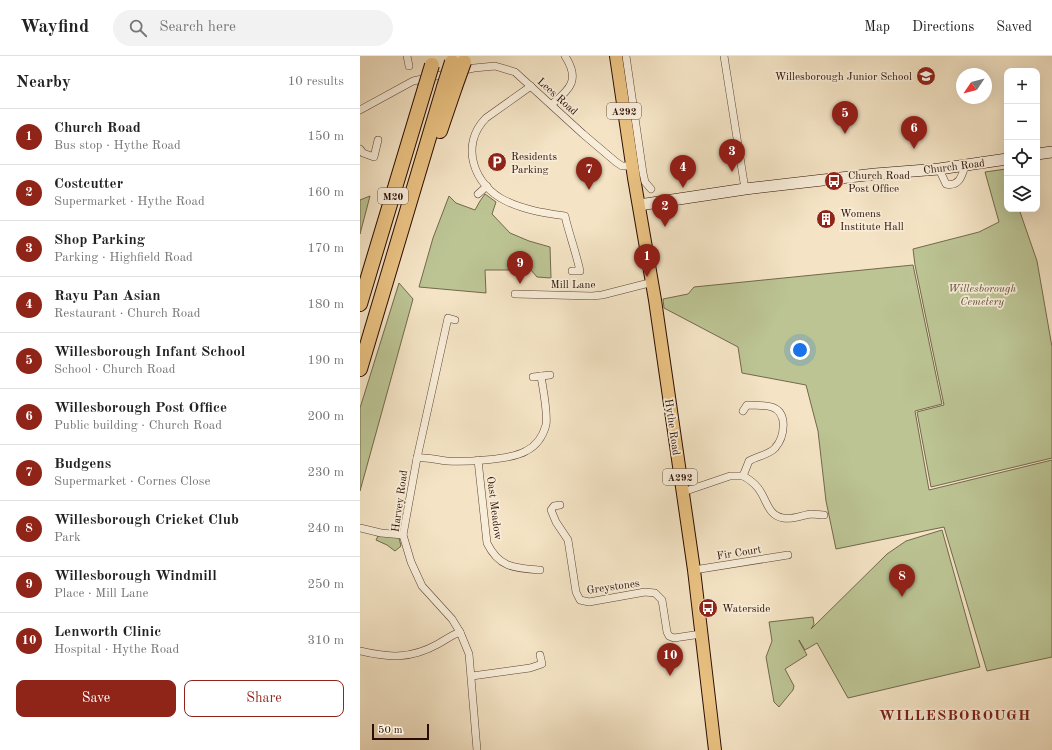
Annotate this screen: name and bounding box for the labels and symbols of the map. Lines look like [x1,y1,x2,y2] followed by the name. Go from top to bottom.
[915,65,937,87] school or university icon: Willesborough Junior School
[956,68,992,104] north arrow
[775,72,912,83] place label: Willesborough Junior School
[535,76,579,118] street label: Lees Road
[832,101,858,134] pin: 5
[607,103,641,119] road number: A292
[901,116,927,149] pin: 6
[719,139,745,172] pin: 3
[486,151,508,173] parking icon: Residents Parking
[511,152,557,176] place label: Residents Parking
[670,155,696,188] pin: 4
[576,157,602,190] pin: 7
[923,158,986,177] street label: Church Road
[823,170,845,192] bus stop icon: Church Road Post Office
[848,171,910,195] place label: Church Road Post Office
[378,188,408,204] road number: M20
[652,194,678,227] pin: 2
[815,208,837,230] building icon: Womens Institute Hall
[840,209,904,233] place label: Womens Institute Hall
[634,244,660,277] pin: 1
[507,251,533,284] pin: 9
[550,280,596,291] street label: Mill Lane
[948,284,1016,308] park label: Willesborough Cemetery
[790,340,810,360] your location
[662,398,681,456] street label: Hythe Road
[391,469,410,533] street label: Harvey Road
[663,469,697,485] road number: A292
[484,476,503,541] street label: Oast Meadow
[716,545,762,562] street label: Fir Court
[889,564,915,597] pin: 8
[586,578,641,597] street label: Greystones
[697,597,719,619] bus stop icon: Waterside
[722,604,770,615] place label: Waterside
[657,643,683,676] pin: 10
[879,709,1031,724] district label: WILLESBOROUGH
[372,722,429,741] scale bar

